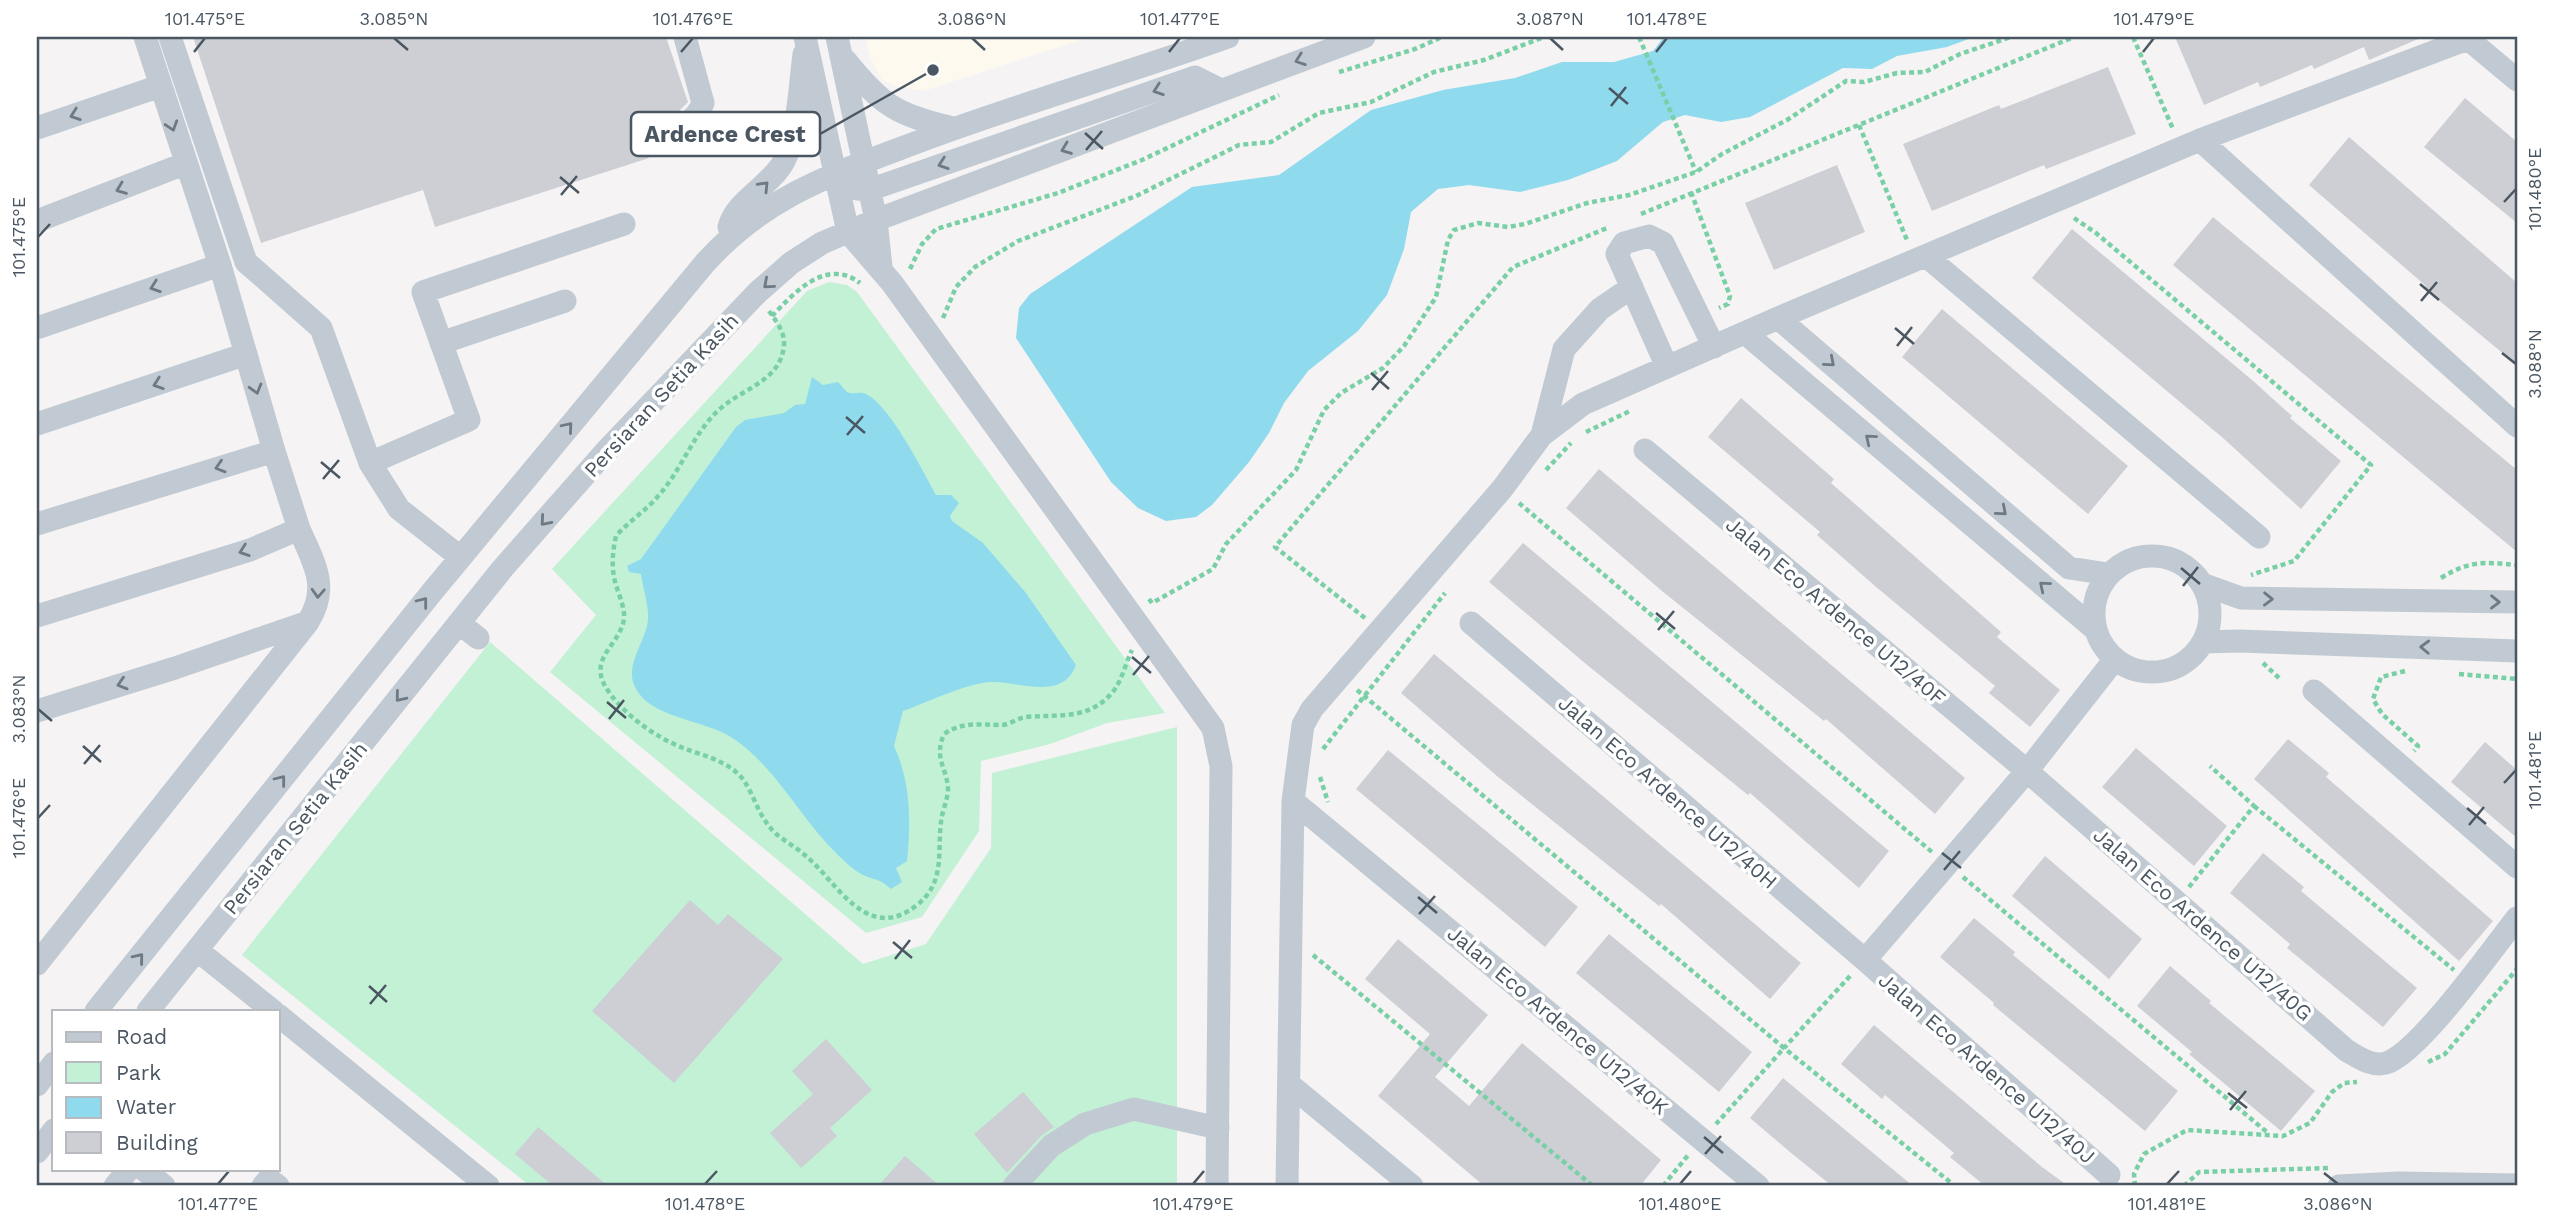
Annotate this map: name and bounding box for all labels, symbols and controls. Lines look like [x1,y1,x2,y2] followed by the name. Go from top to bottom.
[165,8,245,29] text: 101.475°E
[359,8,429,29] text: 3.085°N
[653,8,733,29] text: 101.476°E
[937,8,1007,29] text: 3.086°N
[1140,8,1220,29] text: 101.477°E
[1516,8,1584,29] text: 3.087°N
[1627,8,1707,29] text: 101.478°E
[2114,8,2194,29] text: 101.479°E
[1294,52,1306,66] one-way arrow
[1152,82,1165,96] one-way arrow
[69,107,82,121] one-way arrow
[631,112,820,156] callout: Ardence Crest
[164,119,178,131] one-way arrow
[644,121,806,148] text: Ardence Crest
[1060,141,1073,155] one-way arrow
[2524,148,2545,230] text: 101.480°E
[937,156,950,170] one-way arrow
[115,180,127,194] one-way arrow
[755,182,768,195] one-way arrow
[8,197,29,277] text: 101.475°E
[763,276,776,288] one-way arrow
[150,279,162,293] one-way arrow
[579,308,743,482] street label: Persiaran Setia Kasih
[2524,329,2545,399] text: 3.088°N
[1822,354,1835,366] one-way arrow
[152,376,164,390] one-way arrow
[247,383,262,395] one-way arrow
[560,423,572,436] one-way arrow
[1865,435,1878,447] one-way arrow
[215,458,227,473] one-way arrow
[1994,503,2007,515] one-way arrow
[1721,512,1951,710] street label: Jalan Eco Ardence U12/40F
[541,513,553,526] one-way arrow
[238,543,250,557] one-way arrow
[2039,582,2052,594] one-way arrow
[311,588,326,599] one-way arrow
[2263,591,2274,607] one-way arrow
[2491,594,2501,610] one-way arrow
[415,598,427,611] one-way arrow
[2419,640,2430,655] one-way arrow
[8,675,29,743] text: 3.083°N
[116,676,128,691] one-way arrow
[396,688,408,701] one-way arrow
[1553,690,1783,894] street label: Jalan Eco Ardence U12/40H
[2524,731,2545,809] text: 101.481°E
[218,737,372,919] street label: Persiaran Setia Kasih
[273,776,286,788] one-way arrow
[8,778,29,858] text: 101.476°E
[2089,822,2317,1026] street label: Jalan Eco Ardence U12/40G
[1443,920,1674,1120] street label: Jalan Eco Ardence U12/40K
[131,954,144,966] one-way arrow
[1874,967,2100,1169] street label: Jalan Eco Ardence U12/40J
[52,1010,280,1170] legend
[116,1024,167,1049] text: Road
[116,1060,161,1085] text: Park
[116,1094,177,1119] text: Water
[116,1130,198,1155] text: Building
[178,1193,258,1214] text: 101.477°E
[665,1193,745,1214] text: 101.478°E
[1153,1193,1233,1214] text: 101.479°E
[1639,1193,1721,1214] text: 101.480°E
[2128,1193,2206,1214] text: 101.481°E
[2303,1193,2373,1214] text: 3.086°N

